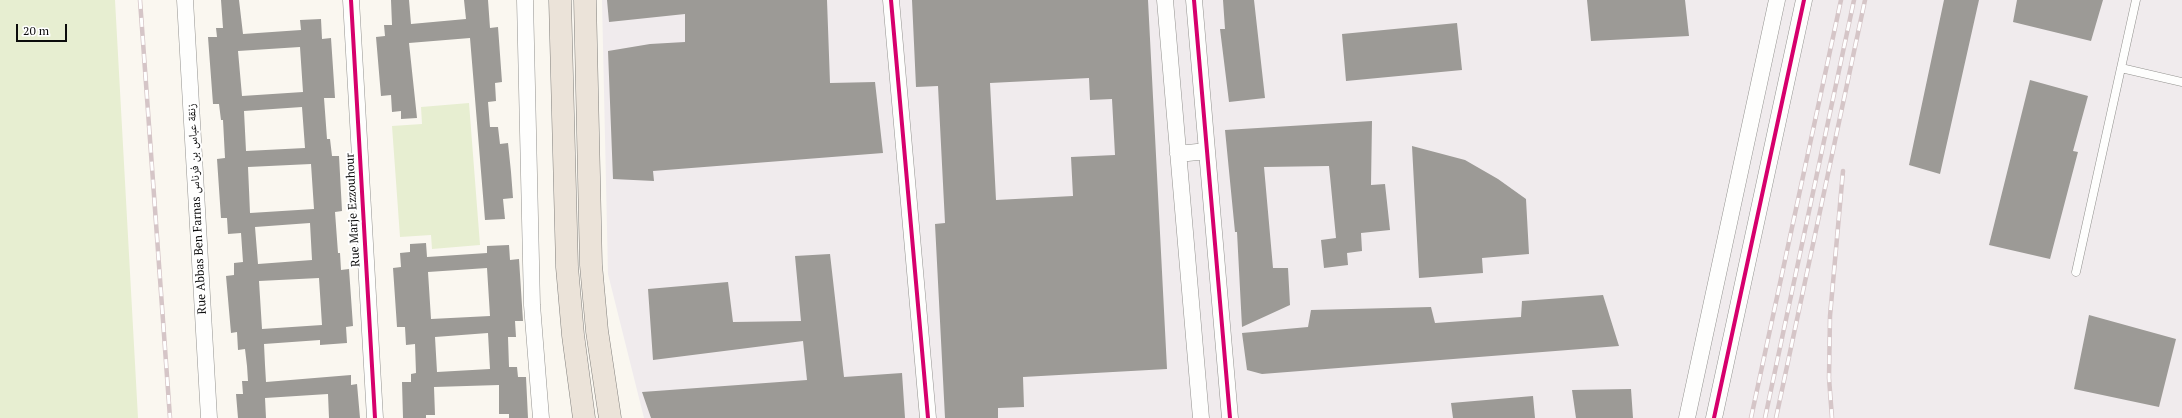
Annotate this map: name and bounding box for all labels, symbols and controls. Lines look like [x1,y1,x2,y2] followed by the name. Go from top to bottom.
[18,16,69,42] scale bar
[23,23,49,38] text: 20 m
[184,103,210,315] street label: Rue Abbas Ben Farnas زنقة عباس بن فرناس
[343,153,363,267] street label: Rue Marje Ezzouhour

